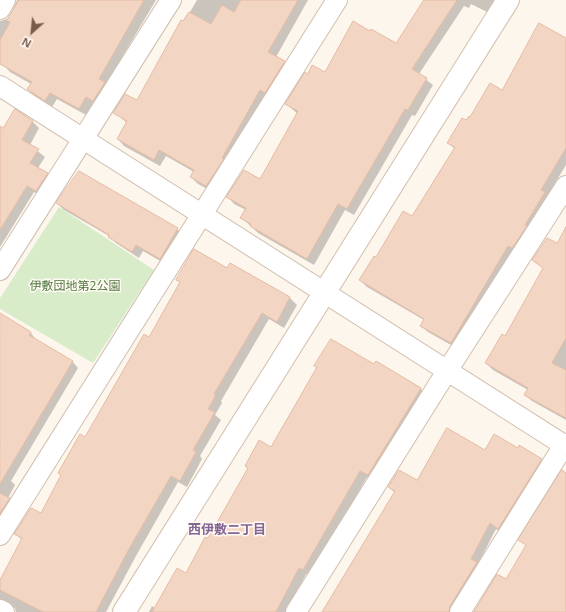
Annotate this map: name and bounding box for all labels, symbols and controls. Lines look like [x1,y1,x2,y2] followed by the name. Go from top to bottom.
[12,12,52,52] north arrow
[19,34,34,52] text: N
[30,280,120,294] park label: 伊敷団地第2公園
[188,522,266,538] district label: 西伊敷二丁目

